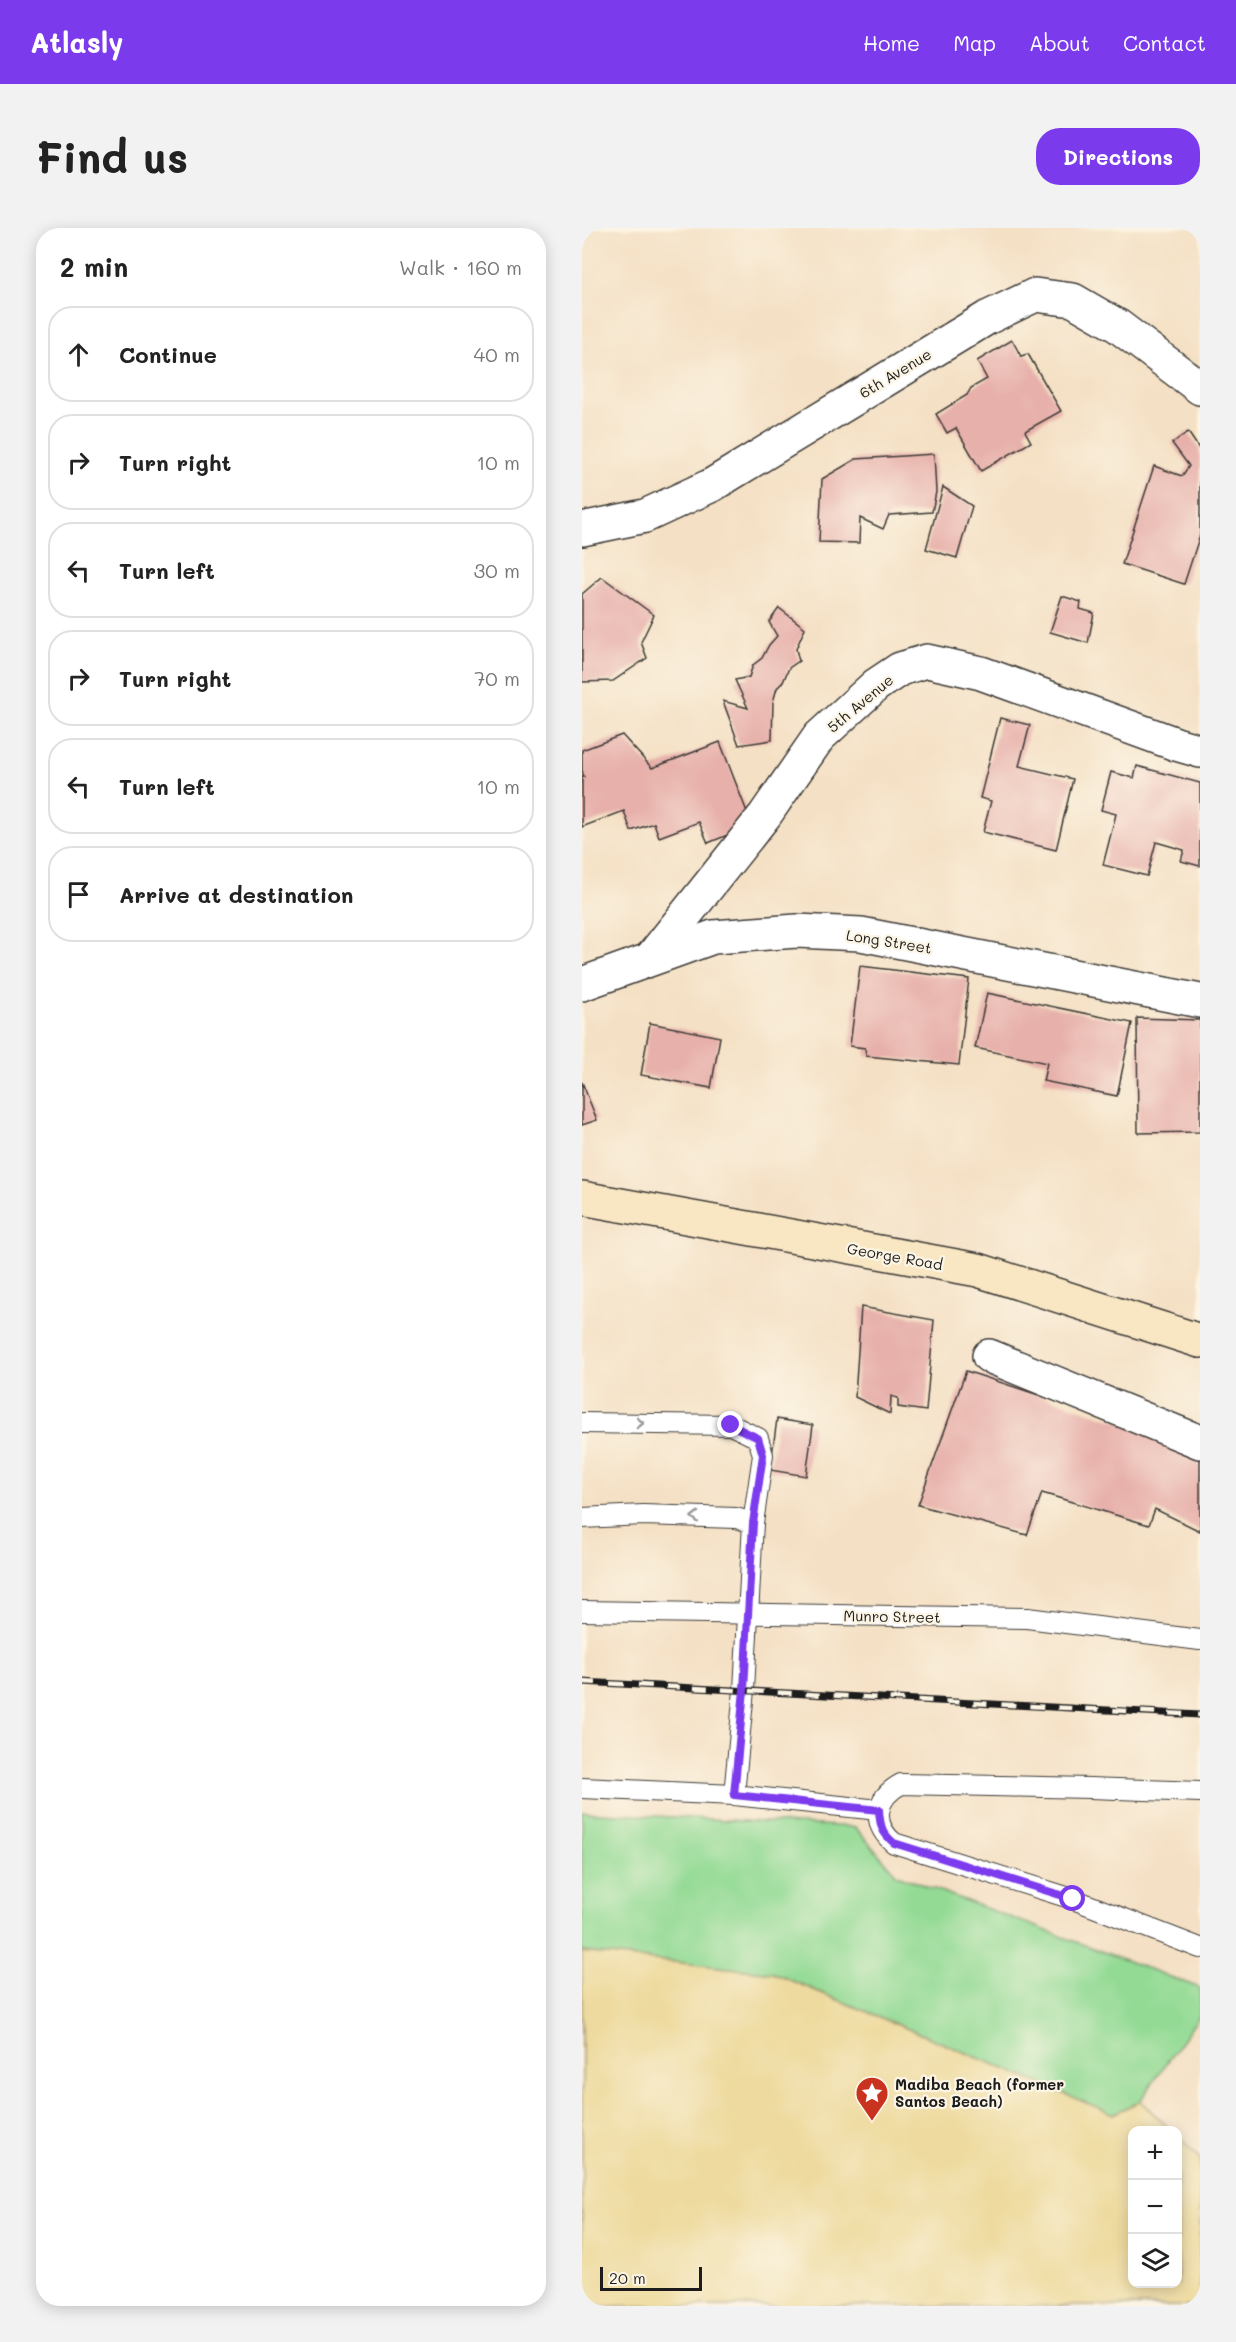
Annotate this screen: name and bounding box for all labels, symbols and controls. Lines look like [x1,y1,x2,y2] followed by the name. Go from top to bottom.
[30,24,124,60] text: Atlasly
[863,29,920,56] text: Home
[953,29,996,56] text: Map
[1029,29,1090,56] text: About
[1123,29,1206,56] text: Contact
[1036,128,1200,185] button: Directions
[36,129,188,184] text: Find us
[60,250,128,284] text: 2 min
[399,254,522,280] text: Walk · 160 m
[62,338,95,371] icon: ahead
[119,340,217,369] text: Continue
[474,341,520,367] text: 40 m
[855,344,935,402] street label: 6th Avenue
[62,446,95,479] icon: right
[119,448,231,477] text: Turn right
[476,449,520,475] text: 10 m
[62,554,95,587] icon: left
[119,556,215,585] text: Turn left
[474,557,520,583] text: 30 m
[62,662,95,695] icon: right
[119,664,231,693] text: Turn right
[474,665,520,691] text: 70 m
[823,669,897,737] street label: 5th Avenue
[62,770,95,803] icon: left
[119,772,215,801] text: Turn left
[476,773,520,799] text: 10 m
[62,878,95,911] icon: arrive
[119,880,354,909] text: Arrive at destination
[845,924,933,958] street label: Long Street
[846,1238,944,1274] street label: George Road
[717,1411,743,1437] route end
[636,1417,645,1429] one-way arrow
[691,1510,700,1523] one-way arrow
[843,1605,941,1627] street label: Munro Street
[1059,1885,1085,1911] route start
[895,2074,1064,2111] place label: Madiba Beach (former Santos Beach)
[854,2075,890,2122] place icon: Madiba Beach (former Santos Beach)
[1128,2126,1182,2288] map controls
[1128,2126,1182,2180] button: +
[1128,2180,1182,2234] button: −
[1128,2234,1182,2288] button: layers
[600,2264,702,2292] scale bar
[609,2267,646,2288] text: 20 m

